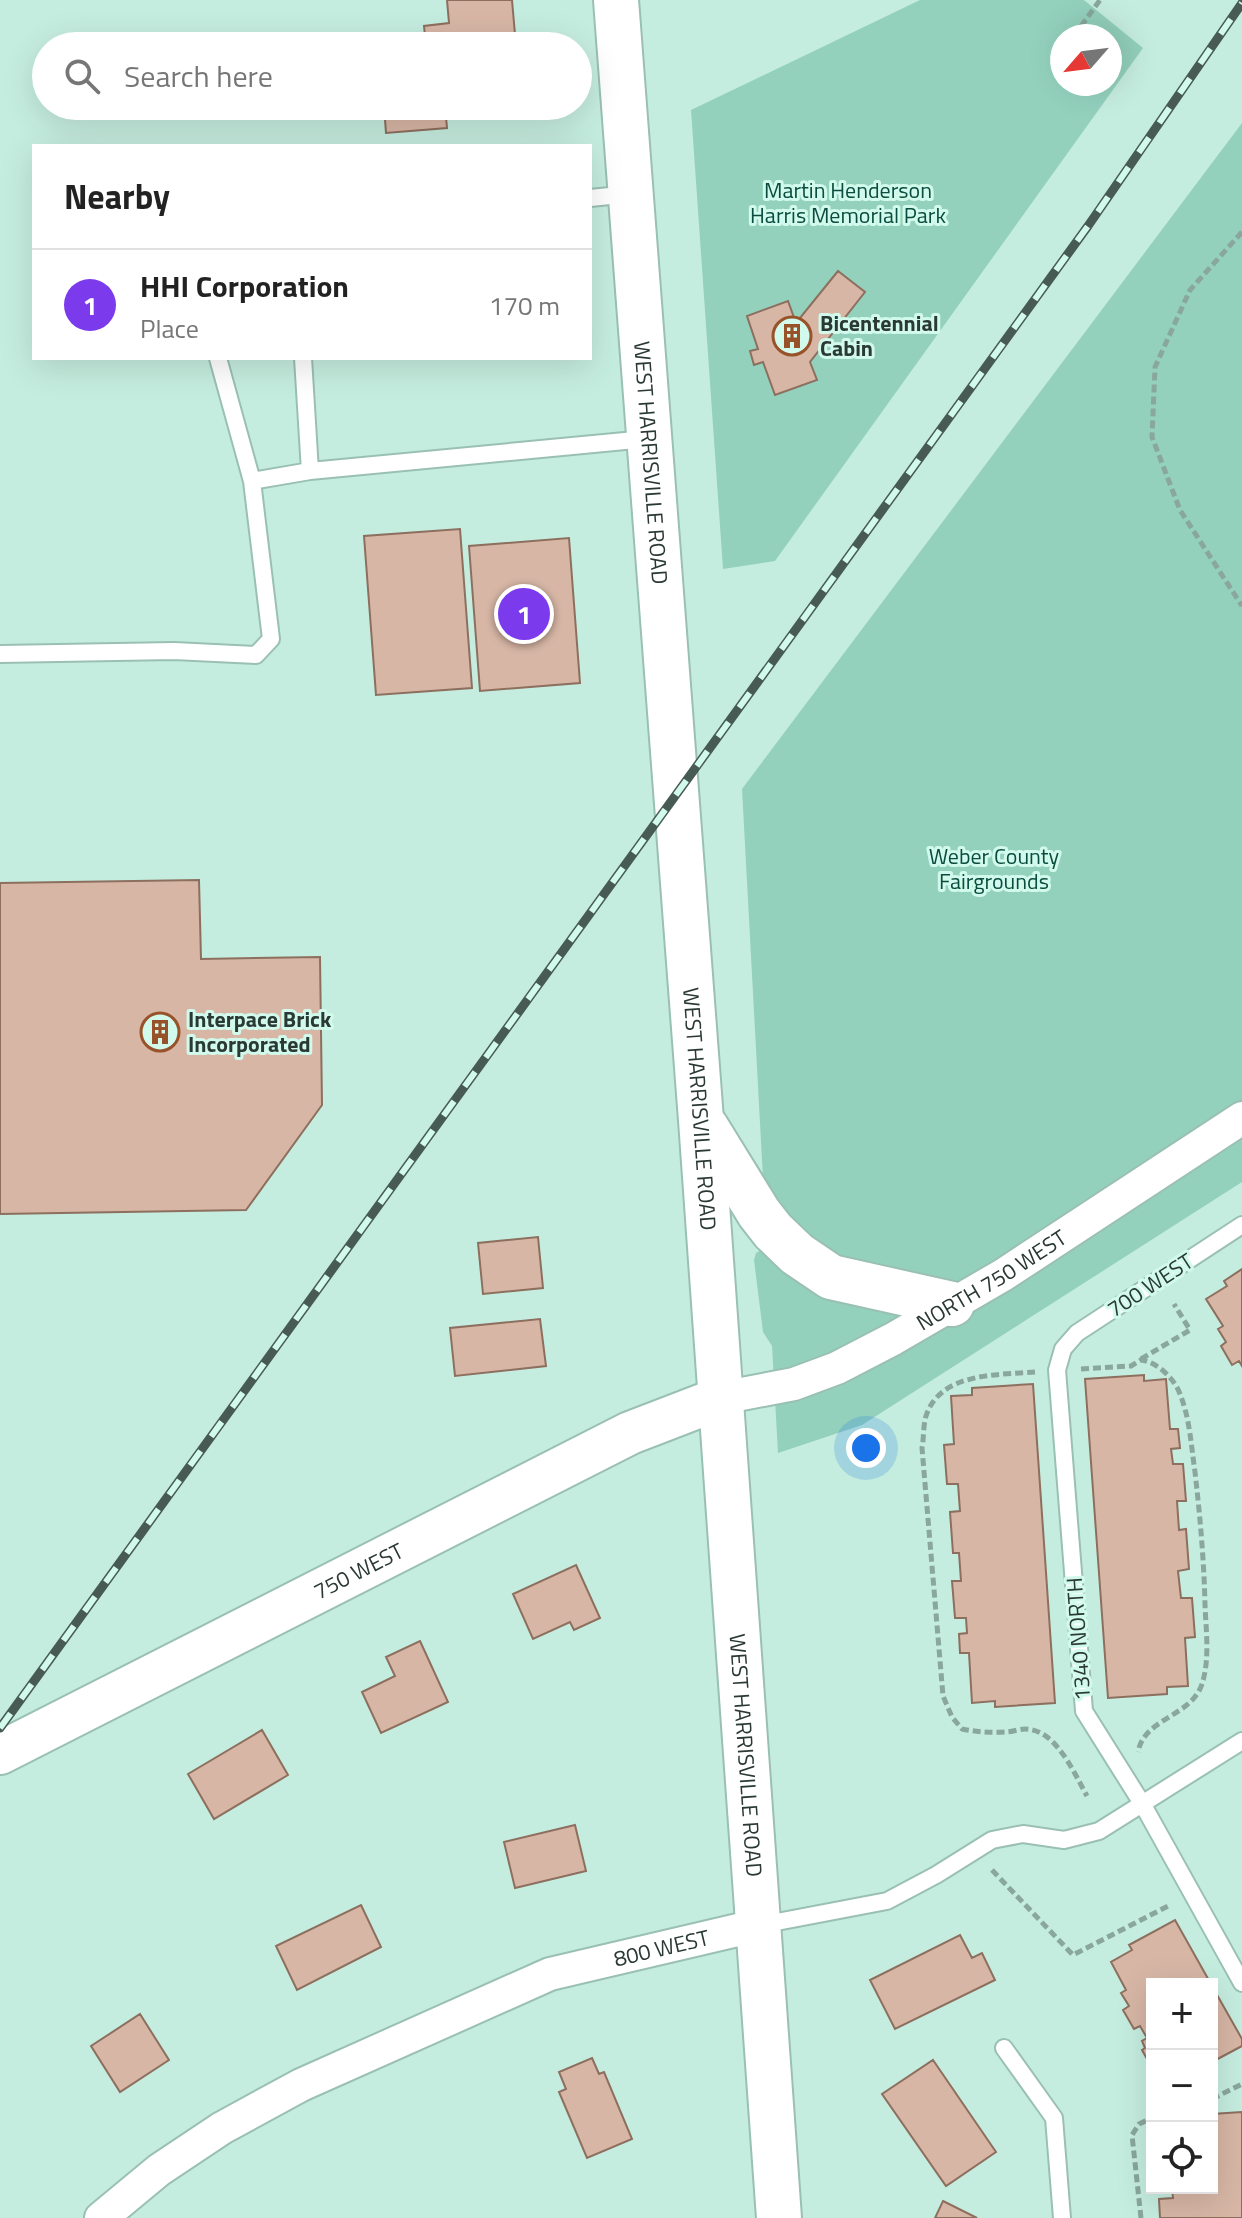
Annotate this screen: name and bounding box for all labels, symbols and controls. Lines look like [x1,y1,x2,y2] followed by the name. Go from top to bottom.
[1050,24,1122,96] north arrow
[32,32,592,120] search box
[124,53,273,99] text: Search here
[60,54,104,98] icon: search
[64,170,170,222] text: Nearby
[750,173,946,232] park label: Martin Henderson Harris Memorial Park
[140,263,349,309] text: HHI Corporation
[83,286,97,325] text: 1
[489,286,560,325] text: 170 m
[820,306,939,365] place label: Bicentennial Cabin
[140,309,199,348] text: Place
[771,315,813,357] building icon: Bicentennial Cabin
[625,340,677,585] street label: WEST HARRISVILLE ROAD
[498,584,550,644] pin: 1
[929,839,1060,898] park label: Weber County Fairgrounds
[674,986,726,1232] street label: WEST HARRISVILLE ROAD
[188,1002,332,1061] place label: Interpace Brick Incorporated
[139,1011,181,1053] building icon: Interpace Brick Incorporated
[910,1221,1074,1339] street label: NORTH 750 WEST
[1100,1244,1200,1326] street label: 700 WEST
[846,1428,886,1468] your location
[307,1534,410,1608] street label: 750 WEST
[1057,1576,1099,1702] street label: 1340 NORTH
[721,1632,772,1878] street label: WEST HARRISVILLE ROAD
[610,1920,713,1975] street label: 800 WEST
[1146,1978,1218,2194] map controls
[1146,1978,1218,2050] button: +
[1146,2050,1218,2122] button: −
[1146,2122,1218,2194] button: locate

